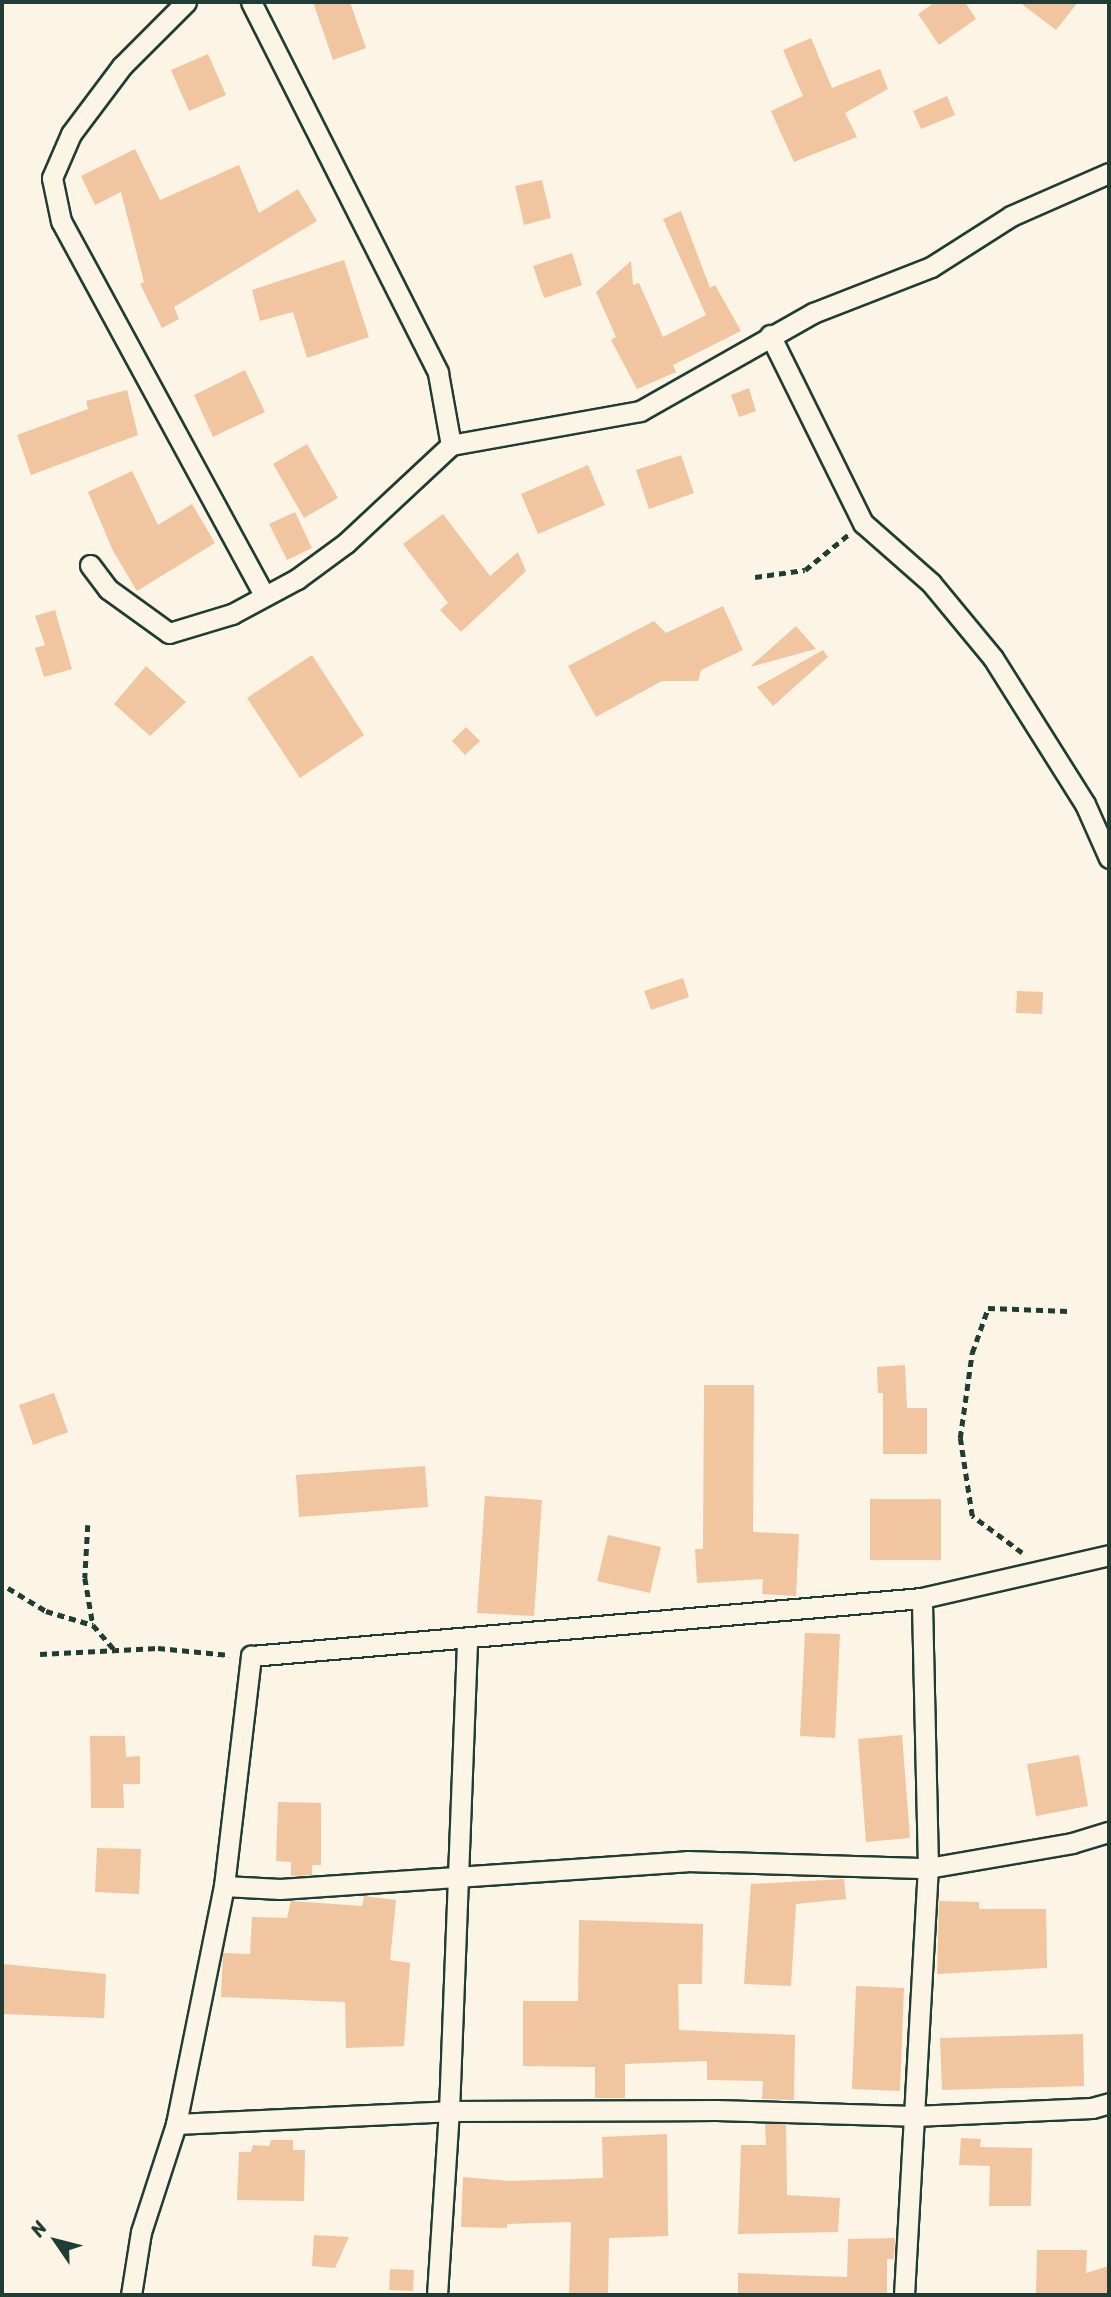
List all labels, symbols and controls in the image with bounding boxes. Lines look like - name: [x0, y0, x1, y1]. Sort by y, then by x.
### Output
- north arrow: [21, 2206, 91, 2276]
- text: N: [21, 2214, 56, 2244]

